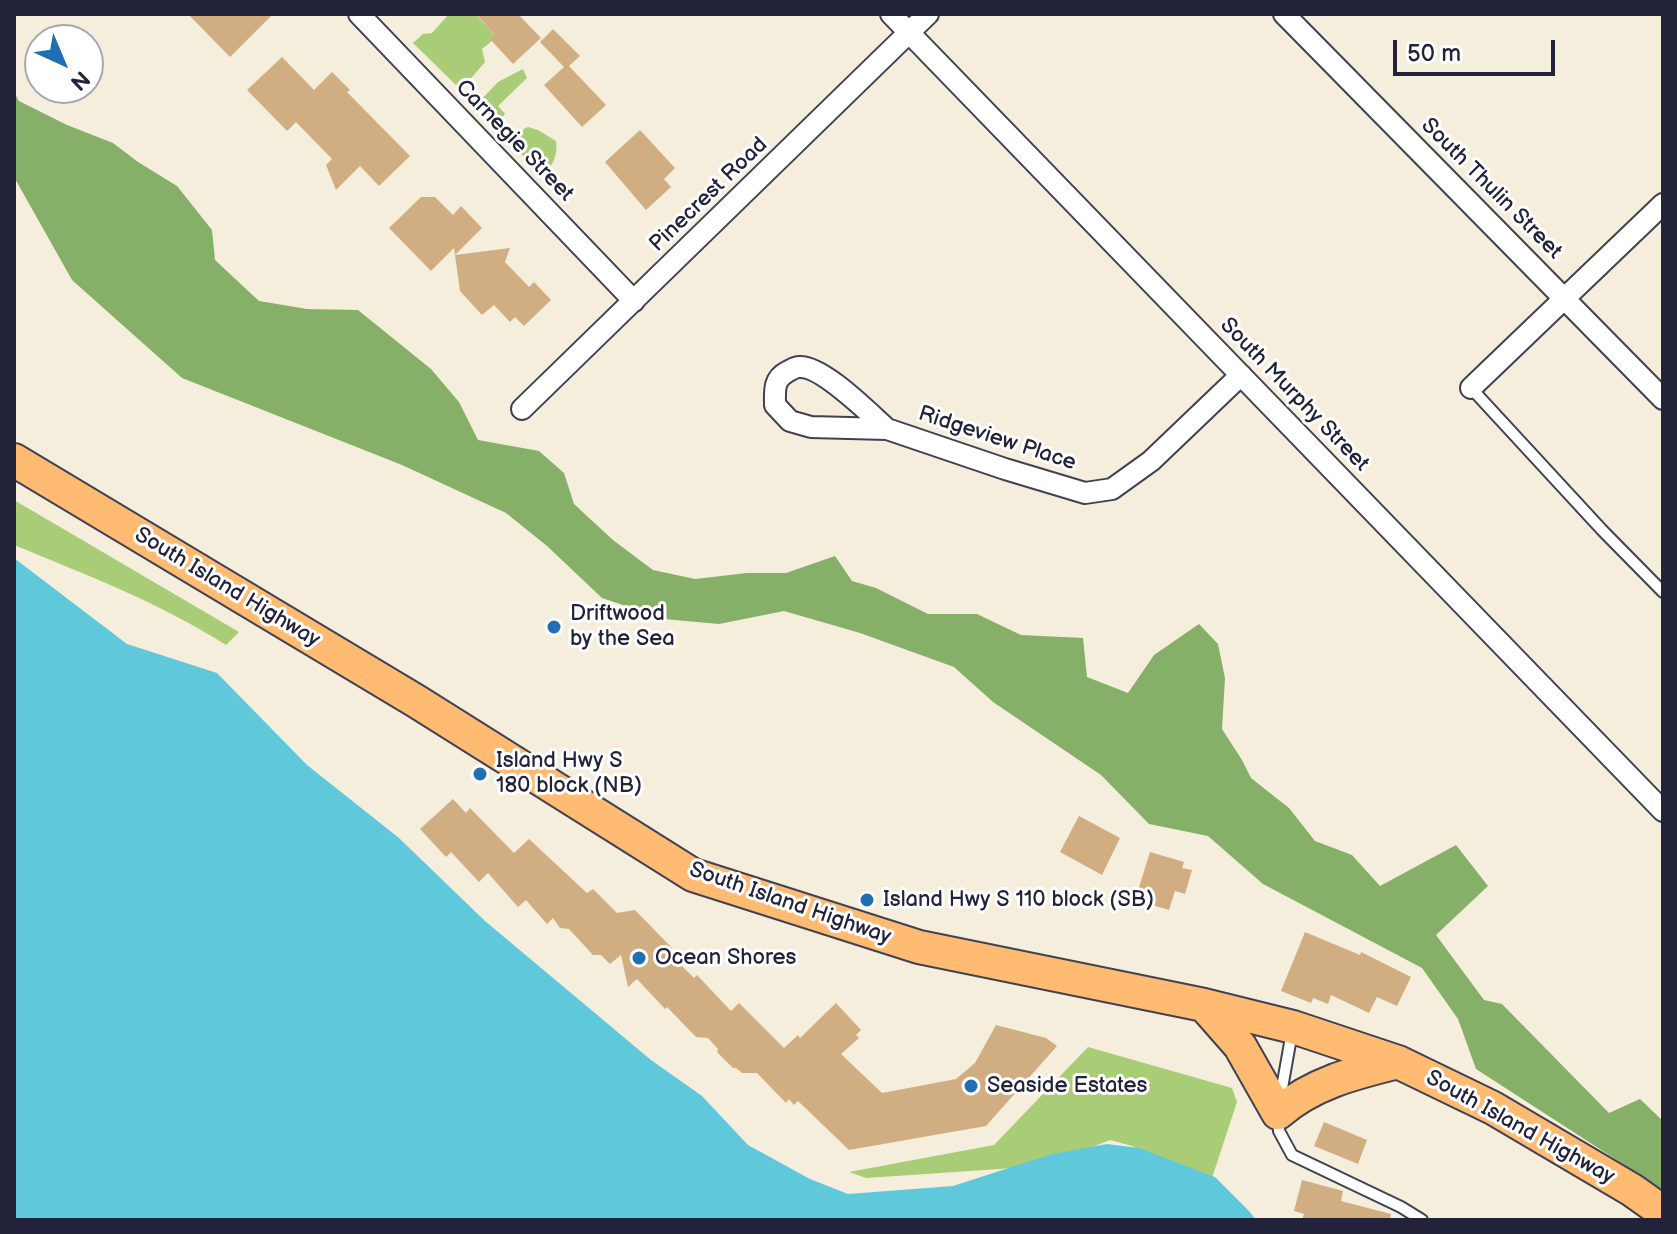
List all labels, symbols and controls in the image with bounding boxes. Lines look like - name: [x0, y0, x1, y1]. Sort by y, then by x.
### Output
- north arrow: [24, 24, 104, 104]
- scale bar: [1397, 24, 1559, 74]
- text: 50 m: [1407, 39, 1461, 68]
- text: N: [64, 65, 95, 96]
- street label: Carnegie Street: [449, 75, 579, 207]
- street label: South Thulin Street: [1415, 113, 1567, 265]
- street label: Pinecrest Road: [645, 132, 773, 258]
- street label: South Murphy Street: [1214, 313, 1374, 477]
- street label: Ridgeview Place: [915, 401, 1079, 477]
- street label: South Island Highway: [130, 522, 324, 654]
- place label: Driftwood by the Sea: [570, 601, 675, 652]
- marker: Driftwood by the Sea: [545, 618, 563, 636]
- place label: Island Hwy S 180 block (NB): [496, 748, 642, 800]
- marker: Island Hwy S 180 block (NB): [471, 765, 489, 783]
- street label: South Island Highway: [686, 857, 894, 951]
- place label: Island Hwy S 110 block (SB): [883, 887, 1154, 913]
- marker: Island Hwy S 110 block (SB): [858, 891, 876, 909]
- place label: Ocean Shores: [655, 945, 796, 971]
- marker: Ocean Shores: [630, 949, 648, 967]
- street label: South Island Highway: [1421, 1065, 1619, 1191]
- place label: Seaside Estates: [987, 1073, 1147, 1099]
- marker: Seaside Estates: [962, 1077, 980, 1095]

